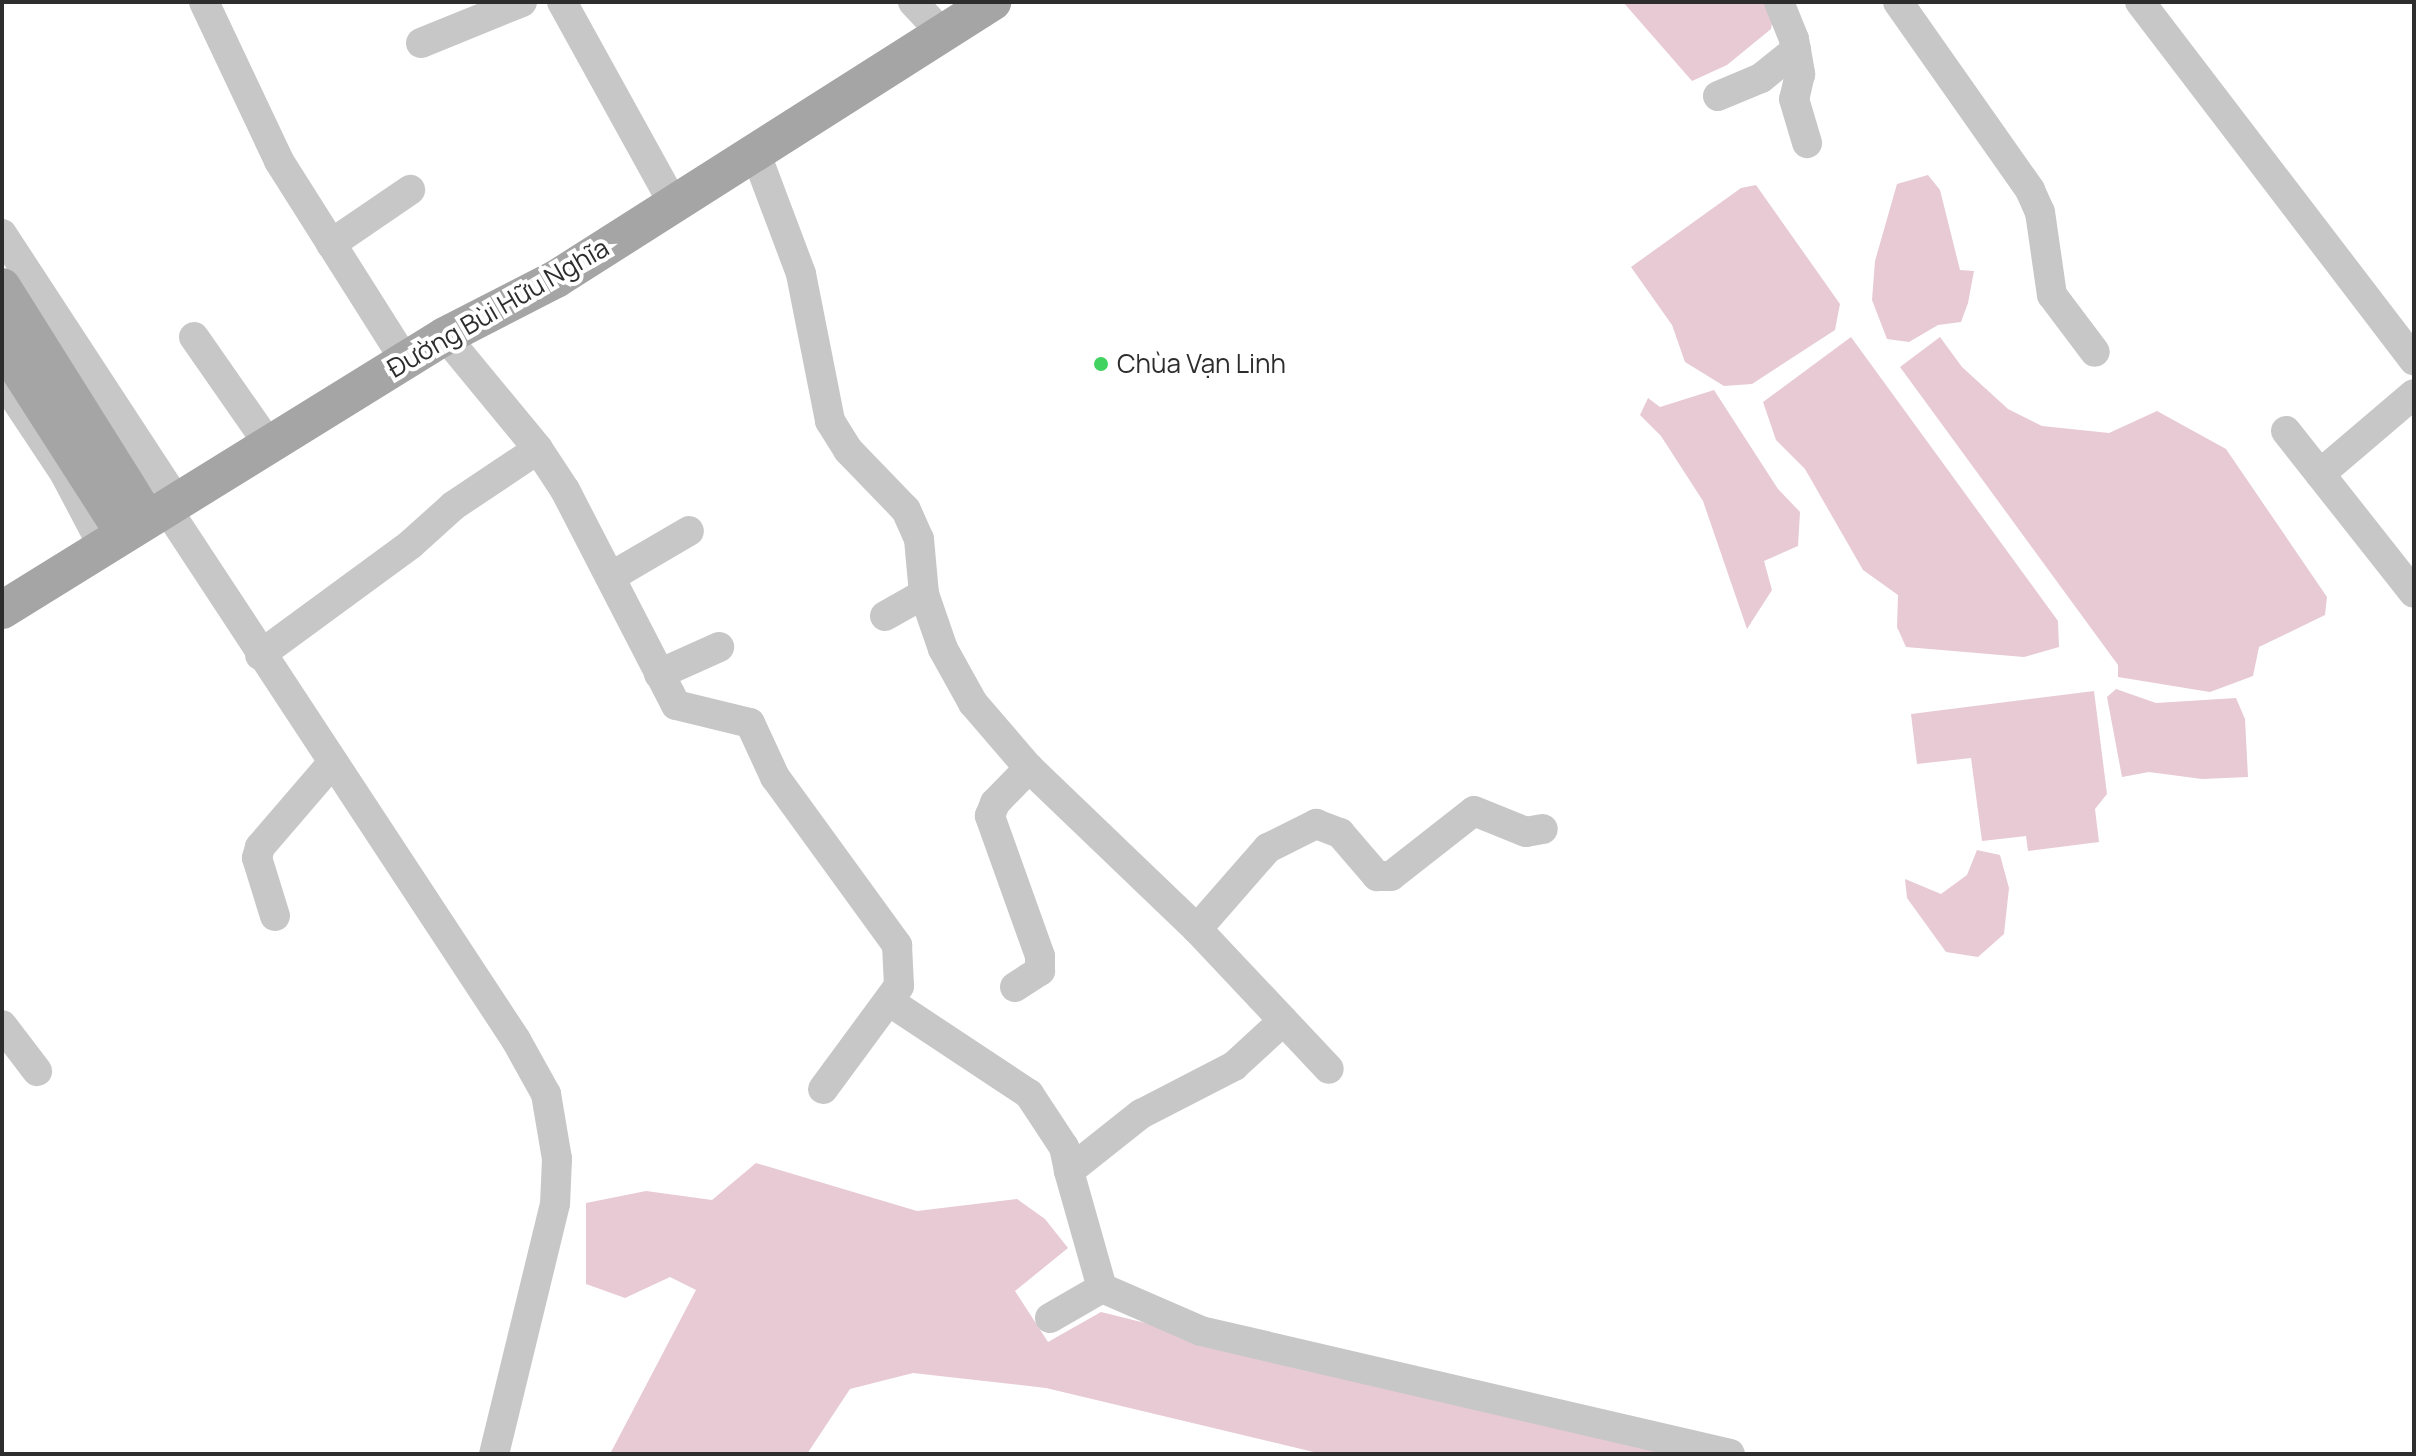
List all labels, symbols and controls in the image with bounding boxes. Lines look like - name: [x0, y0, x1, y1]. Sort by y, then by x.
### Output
- street label: Đường Bùi Hữu Nghĩa: [382, 232, 614, 384]
- place label: Chùa Vạn Linh: [1117, 348, 1286, 380]
- marker: Chùa Vạn Linh: [1092, 355, 1110, 373]

